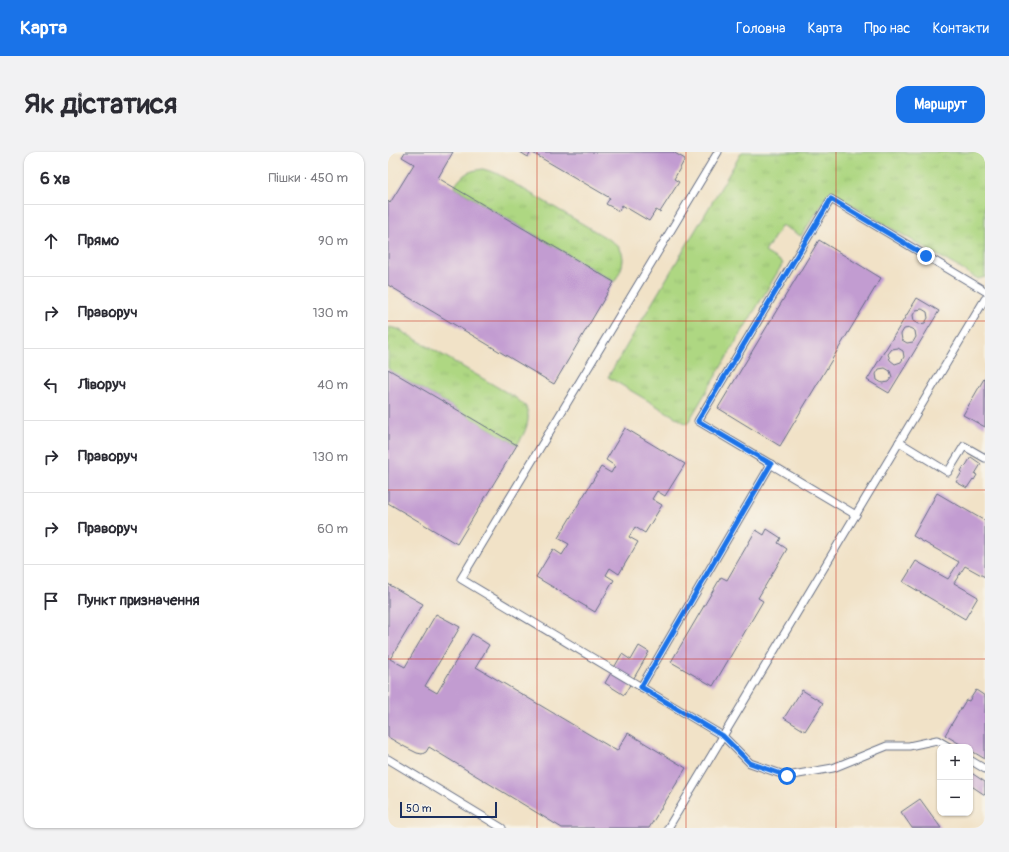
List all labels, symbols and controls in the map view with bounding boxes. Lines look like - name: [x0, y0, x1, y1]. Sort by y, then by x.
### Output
- text: Карта: [20, 16, 67, 40]
- text: Головна: [736, 20, 786, 37]
- text: Карта: [808, 20, 842, 37]
- text: Про нас: [864, 20, 910, 37]
- text: Контакти: [932, 20, 989, 37]
- button: Маршрут: [896, 86, 985, 123]
- text: Як дістатися: [24, 87, 177, 122]
- text: 6 хв: [40, 168, 70, 189]
- text: Пішки · 450 m: [269, 170, 348, 186]
- icon: ahead: [40, 230, 62, 252]
- text: Прямо: [78, 231, 119, 250]
- text: 90 m: [318, 233, 348, 249]
- route end: [917, 247, 935, 265]
- icon: right: [40, 302, 62, 324]
- text: Праворуч: [78, 303, 138, 322]
- text: 130 m: [312, 305, 348, 321]
- icon: left: [40, 374, 62, 396]
- text: Ліворуч: [78, 375, 126, 394]
- text: 40 m: [317, 377, 348, 393]
- icon: right: [40, 446, 62, 468]
- text: Праворуч: [78, 447, 138, 466]
- text: 130 m: [312, 449, 348, 465]
- icon: right: [40, 518, 62, 540]
- text: Праворуч: [78, 519, 138, 538]
- text: 60 m: [317, 521, 348, 537]
- icon: arrive: [40, 590, 62, 612]
- text: Пункт призначення: [78, 591, 199, 610]
- map controls: [937, 744, 973, 816]
- button: +: [937, 744, 973, 780]
- route start: [778, 767, 796, 785]
- button: −: [937, 780, 973, 816]
- scale bar: [400, 800, 497, 819]
- text: 50 m: [406, 802, 432, 815]

